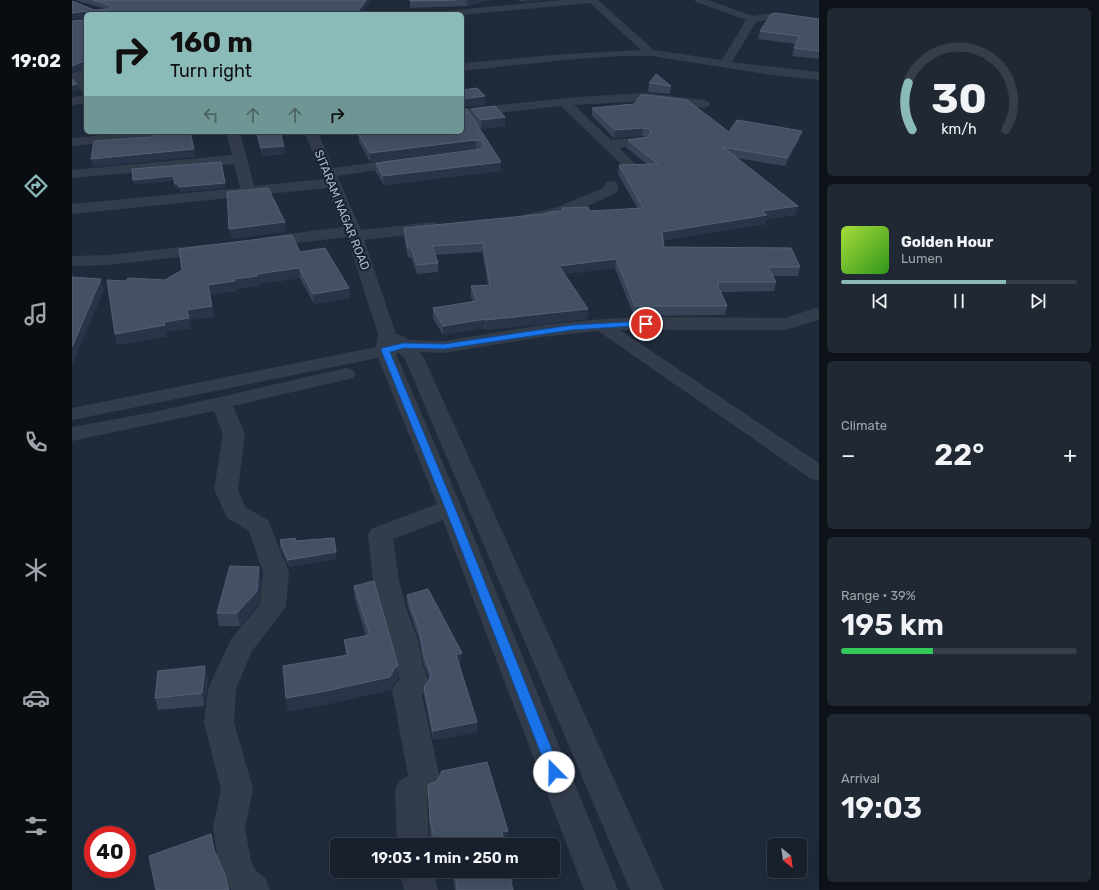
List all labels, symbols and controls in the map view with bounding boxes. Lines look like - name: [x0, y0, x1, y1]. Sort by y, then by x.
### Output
- text: 160 m: [170, 26, 253, 59]
- icon: right: [104, 28, 156, 80]
- text: 19:02: [11, 50, 61, 72]
- text: Turn right: [170, 60, 252, 82]
- text: 30: [931, 74, 987, 123]
- icon: left: [200, 104, 222, 126]
- icon: ahead: [242, 104, 264, 126]
- icon: ahead: [284, 104, 306, 126]
- icon: right: [326, 104, 348, 126]
- text: km/h: [941, 121, 977, 138]
- street label: SITARAM NAGAR ROAD: [311, 148, 373, 272]
- icon: directions: [22, 172, 50, 200]
- text: Golden Hour: [901, 233, 993, 251]
- text: Lumen: [901, 251, 943, 266]
- icon: previous: [869, 290, 891, 312]
- icon: pause: [948, 290, 970, 312]
- icon: next: [1027, 290, 1049, 312]
- icon: music: [22, 300, 50, 328]
- pin: [629, 307, 663, 341]
- icon: arrive: [635, 313, 657, 335]
- text: Climate: [841, 418, 887, 433]
- icon: phone: [22, 428, 50, 456]
- text: 22°: [934, 437, 984, 473]
- text: −: [841, 442, 855, 469]
- text: +: [1063, 442, 1077, 469]
- icon: climate: [22, 556, 50, 584]
- text: Range · 39%: [841, 588, 916, 603]
- text: 195 km: [841, 607, 944, 643]
- icon: car: [22, 684, 50, 712]
- position arrow: [533, 751, 575, 793]
- text: Arrival: [841, 771, 880, 786]
- text: 19:03: [841, 790, 922, 826]
- icon: filters: [22, 812, 50, 840]
- speed limit sign: 40: [84, 826, 136, 878]
- north arrow: [767, 838, 807, 878]
- map controls: [767, 838, 807, 878]
- text: 19:03 · 1 min · 250 m: [371, 849, 519, 867]

